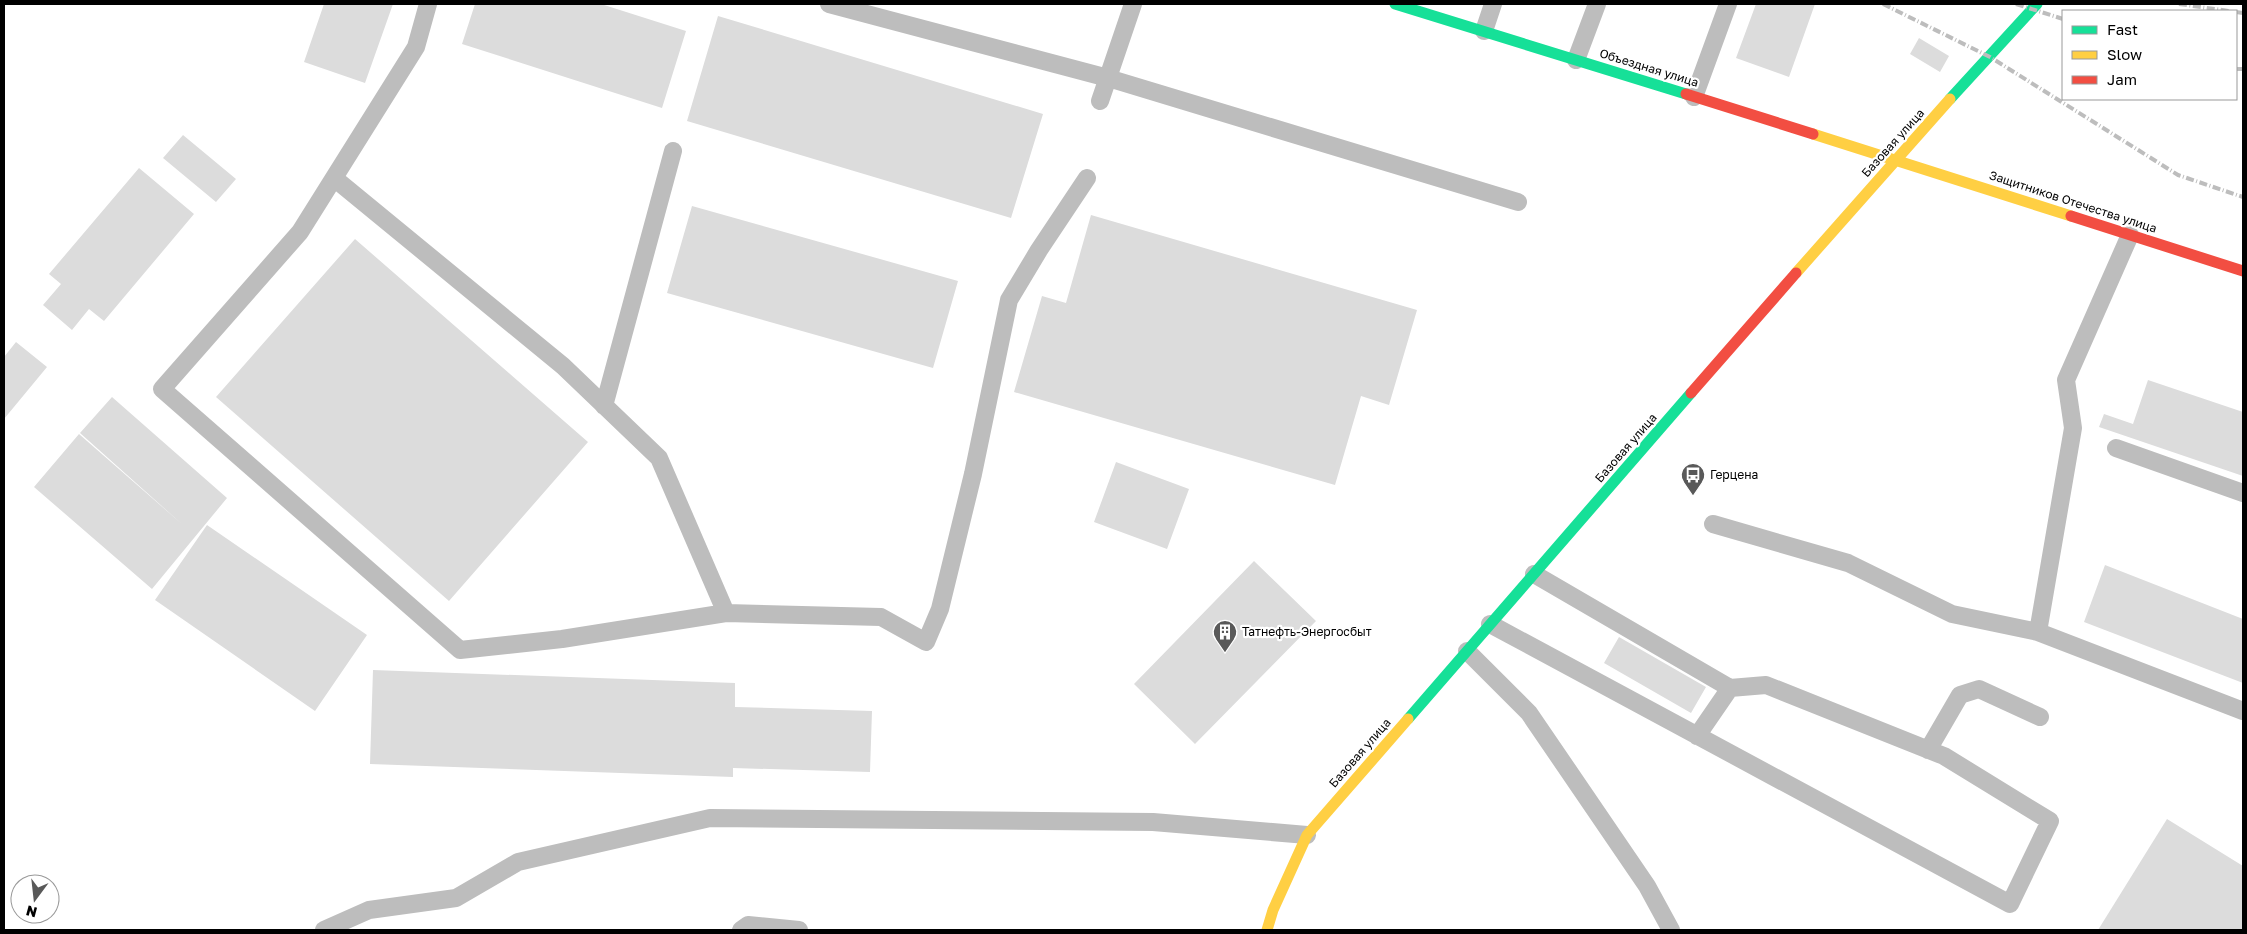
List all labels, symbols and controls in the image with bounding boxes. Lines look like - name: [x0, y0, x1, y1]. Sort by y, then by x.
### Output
- legend: [2062, 10, 2237, 100]
- text: Fast: [2107, 20, 2138, 38]
- street label: Объездная улица: [1598, 45, 1701, 90]
- text: Slow: [2107, 45, 2142, 63]
- text: Jam: [2107, 70, 2137, 88]
- street label: Базовая улица: [1858, 105, 1927, 180]
- street label: Защитников Отечества улица: [1987, 167, 2159, 236]
- street label: Базовая улица: [1591, 410, 1660, 485]
- bus stop icon: Герцена: [1680, 462, 1706, 496]
- place label: Герцена: [1710, 467, 1758, 482]
- building icon: Татнефть-Энергосбыт: [1212, 619, 1238, 653]
- place label: Татнефть-Энергосбыт: [1242, 624, 1372, 639]
- street label: Базовая улица: [1325, 715, 1394, 790]
- north arrow: [10, 874, 60, 924]
- text: N: [24, 902, 39, 922]

